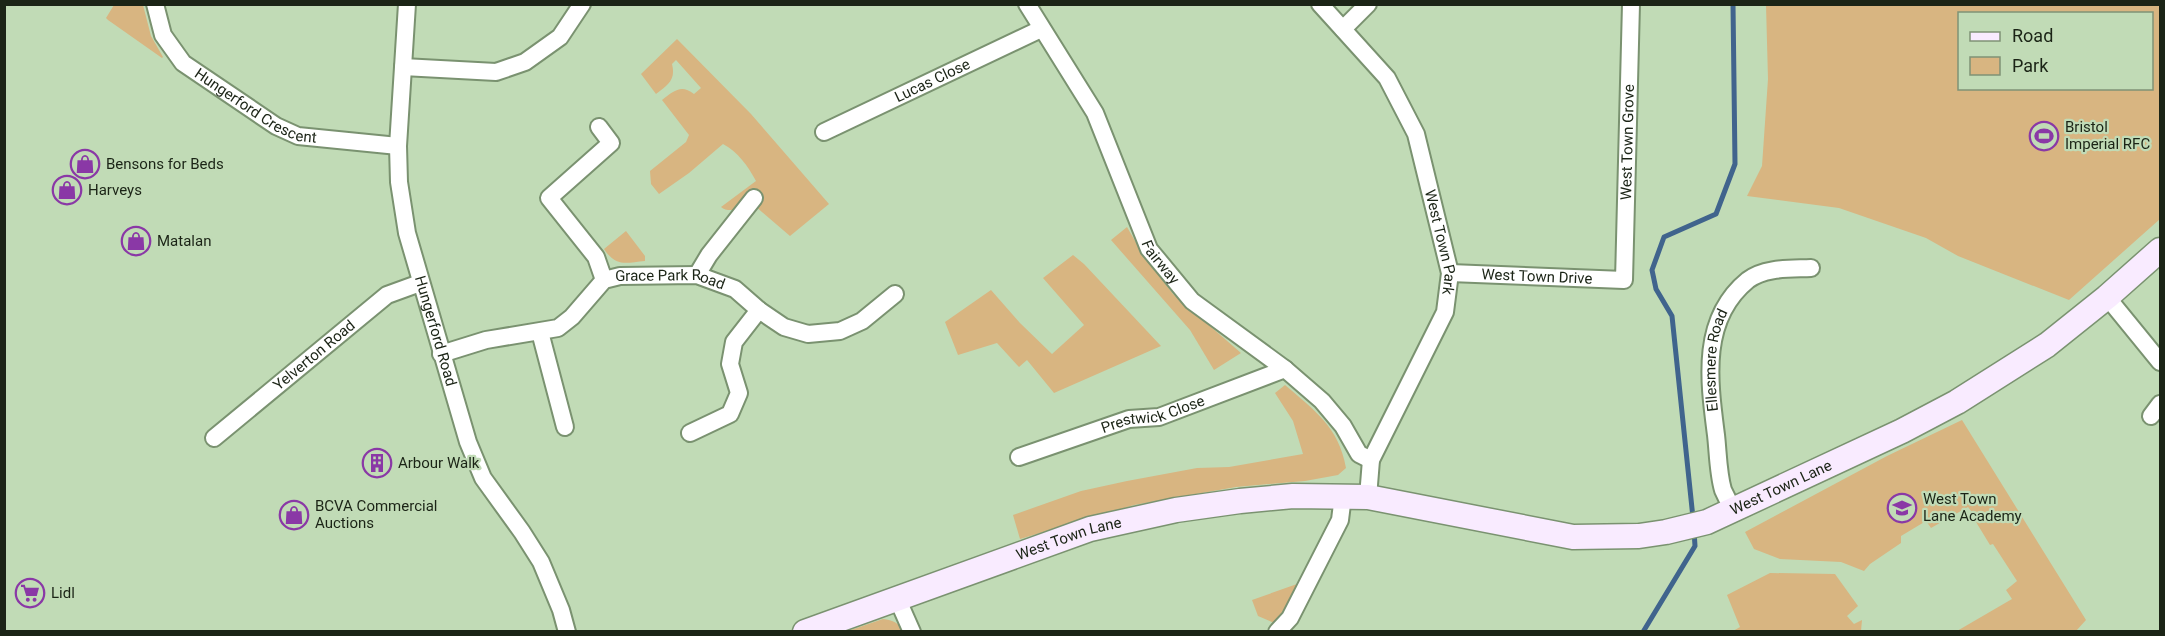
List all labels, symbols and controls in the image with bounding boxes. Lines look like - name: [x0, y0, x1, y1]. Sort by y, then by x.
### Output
- legend: [1958, 12, 2153, 90]
- text: Road: [2012, 25, 2053, 46]
- street label: Lucas Close: [892, 55, 973, 106]
- text: Park: [2012, 55, 2049, 76]
- street label: Hungerford Crescent: [191, 64, 318, 147]
- street label: West Town Grove: [1617, 84, 1638, 200]
- place label: Bristol Imperial RFC: [2065, 118, 2150, 153]
- sports icon: Bristol Imperial RFC: [2028, 120, 2060, 152]
- shop icon: Bensons for Beds: [69, 148, 101, 180]
- place label: Bensons for Beds: [106, 155, 224, 173]
- shop icon: Harveys: [51, 174, 83, 206]
- place label: Harveys: [88, 181, 142, 199]
- street label: West Town Park: [1421, 188, 1459, 296]
- shop icon: Matalan: [120, 225, 152, 257]
- place label: Matalan: [157, 232, 211, 250]
- street label: Fairway: [1137, 238, 1183, 288]
- street label: West Town Drive: [1481, 265, 1593, 288]
- street label: Grace Park Road: [615, 266, 728, 294]
- street label: Hungerford Road: [411, 274, 460, 388]
- street label: Ellesmere Road: [1701, 306, 1732, 413]
- street label: Yelverton Road: [270, 316, 359, 394]
- street label: Prestwick Close: [1099, 391, 1207, 437]
- building icon: Arbour Walk: [361, 447, 393, 479]
- place label: Arbour Walk: [398, 454, 480, 472]
- street label: West Town Lane: [1727, 456, 1835, 519]
- place label: West Town Lane Academy: [1923, 490, 2022, 525]
- school or university icon: West Town Lane Academy: [1886, 492, 1918, 524]
- place label: BCVA Commercial Auctions: [315, 497, 437, 532]
- shop icon: BCVA Commercial Auctions: [278, 499, 310, 531]
- street label: West Town Lane: [1014, 513, 1123, 564]
- supermarket icon: Lidl: [14, 577, 46, 609]
- place label: Lidl: [51, 584, 75, 602]

